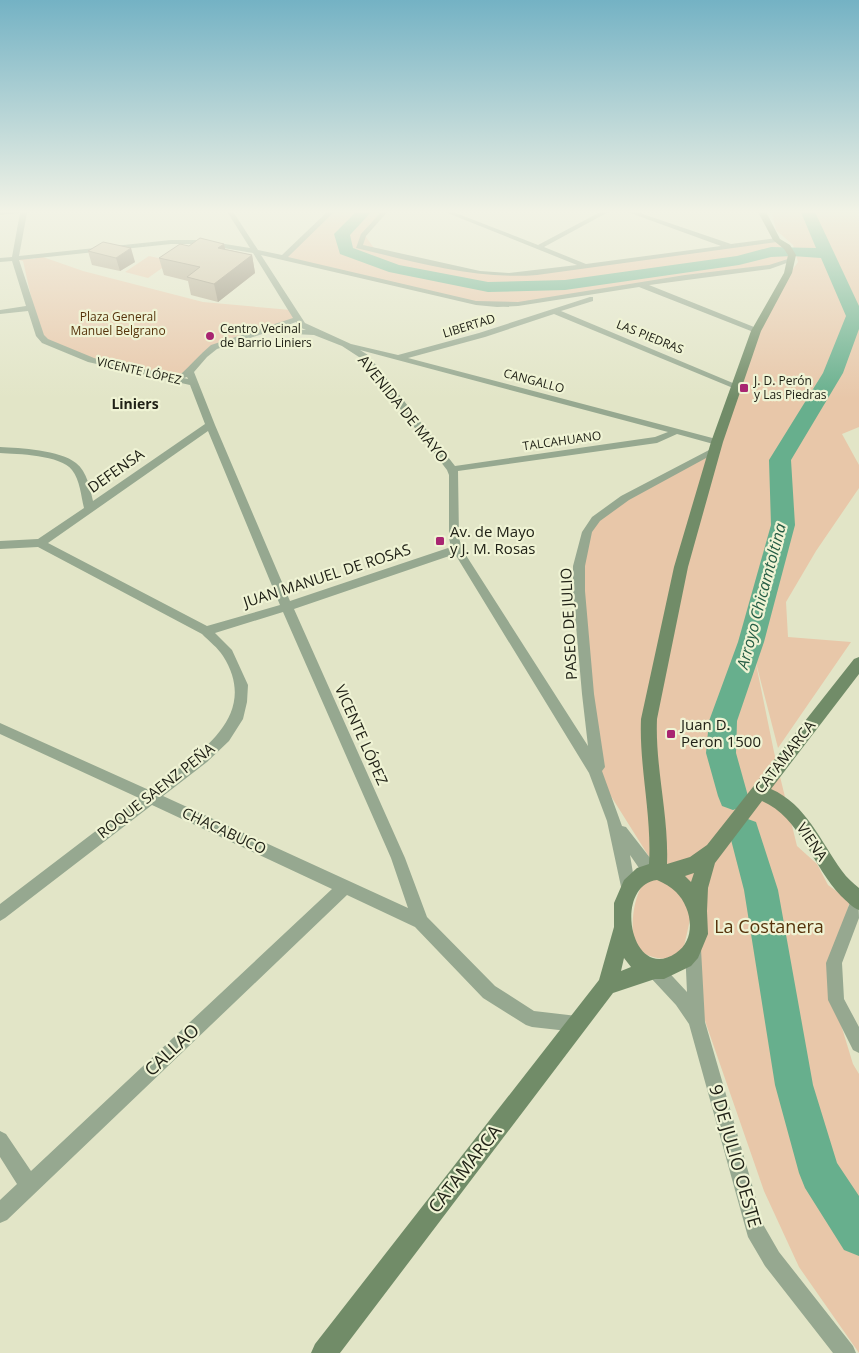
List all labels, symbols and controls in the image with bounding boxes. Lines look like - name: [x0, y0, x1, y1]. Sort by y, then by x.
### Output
- park label: Plaza General Manuel Belgrano: [70, 308, 166, 339]
- street label: LIBERTAD: [440, 309, 497, 342]
- street label: LAS PIEDRAS: [614, 315, 686, 358]
- place label: Centro Vecinal de Barrio Liniers: [220, 320, 312, 351]
- marker: Centro Vecinal de Barrio Liniers: [204, 330, 216, 342]
- street label: AVENIDA DE MAYO: [354, 351, 453, 466]
- street label: VICENTE LÓPEZ: [95, 352, 183, 389]
- street label: CANGALLO: [502, 364, 566, 397]
- place label: J. D. Perón y Las Piedras: [753, 372, 827, 403]
- marker: J. D. Perón y Las Piedras: [738, 382, 750, 394]
- district label: Liniers: [111, 394, 159, 413]
- street label: TALCAHUANO: [522, 427, 602, 454]
- street label: DEFENSA: [83, 443, 148, 497]
- place label: Av. de Mayo y J. M. Rosas: [450, 521, 536, 558]
- water label: Arroyo Chicamtoltina: [731, 521, 791, 672]
- marker: Av. de Mayo y J. M. Rosas: [434, 535, 446, 547]
- street label: JUAN MANUEL DE ROSAS: [239, 539, 413, 612]
- street label: PASEO DE JULIO: [555, 567, 581, 681]
- street label: VICENTE LÓPEZ: [331, 681, 393, 788]
- place label: Juan D. Peron 1500: [679, 714, 761, 751]
- street label: CATAMARCA: [749, 715, 819, 797]
- marker: Juan D. Peron 1500: [665, 728, 677, 740]
- street label: ROQUE SAENZ PEÑA: [93, 738, 219, 842]
- street label: CHACABUCO: [179, 802, 270, 858]
- street label: VIENA: [793, 818, 833, 865]
- park label: La Costanera: [714, 914, 824, 938]
- street label: CALLAO: [139, 1018, 204, 1081]
- street label: 9 DE JULIO OESTE: [704, 1081, 768, 1230]
- street label: CATAMARCA: [422, 1119, 506, 1217]

